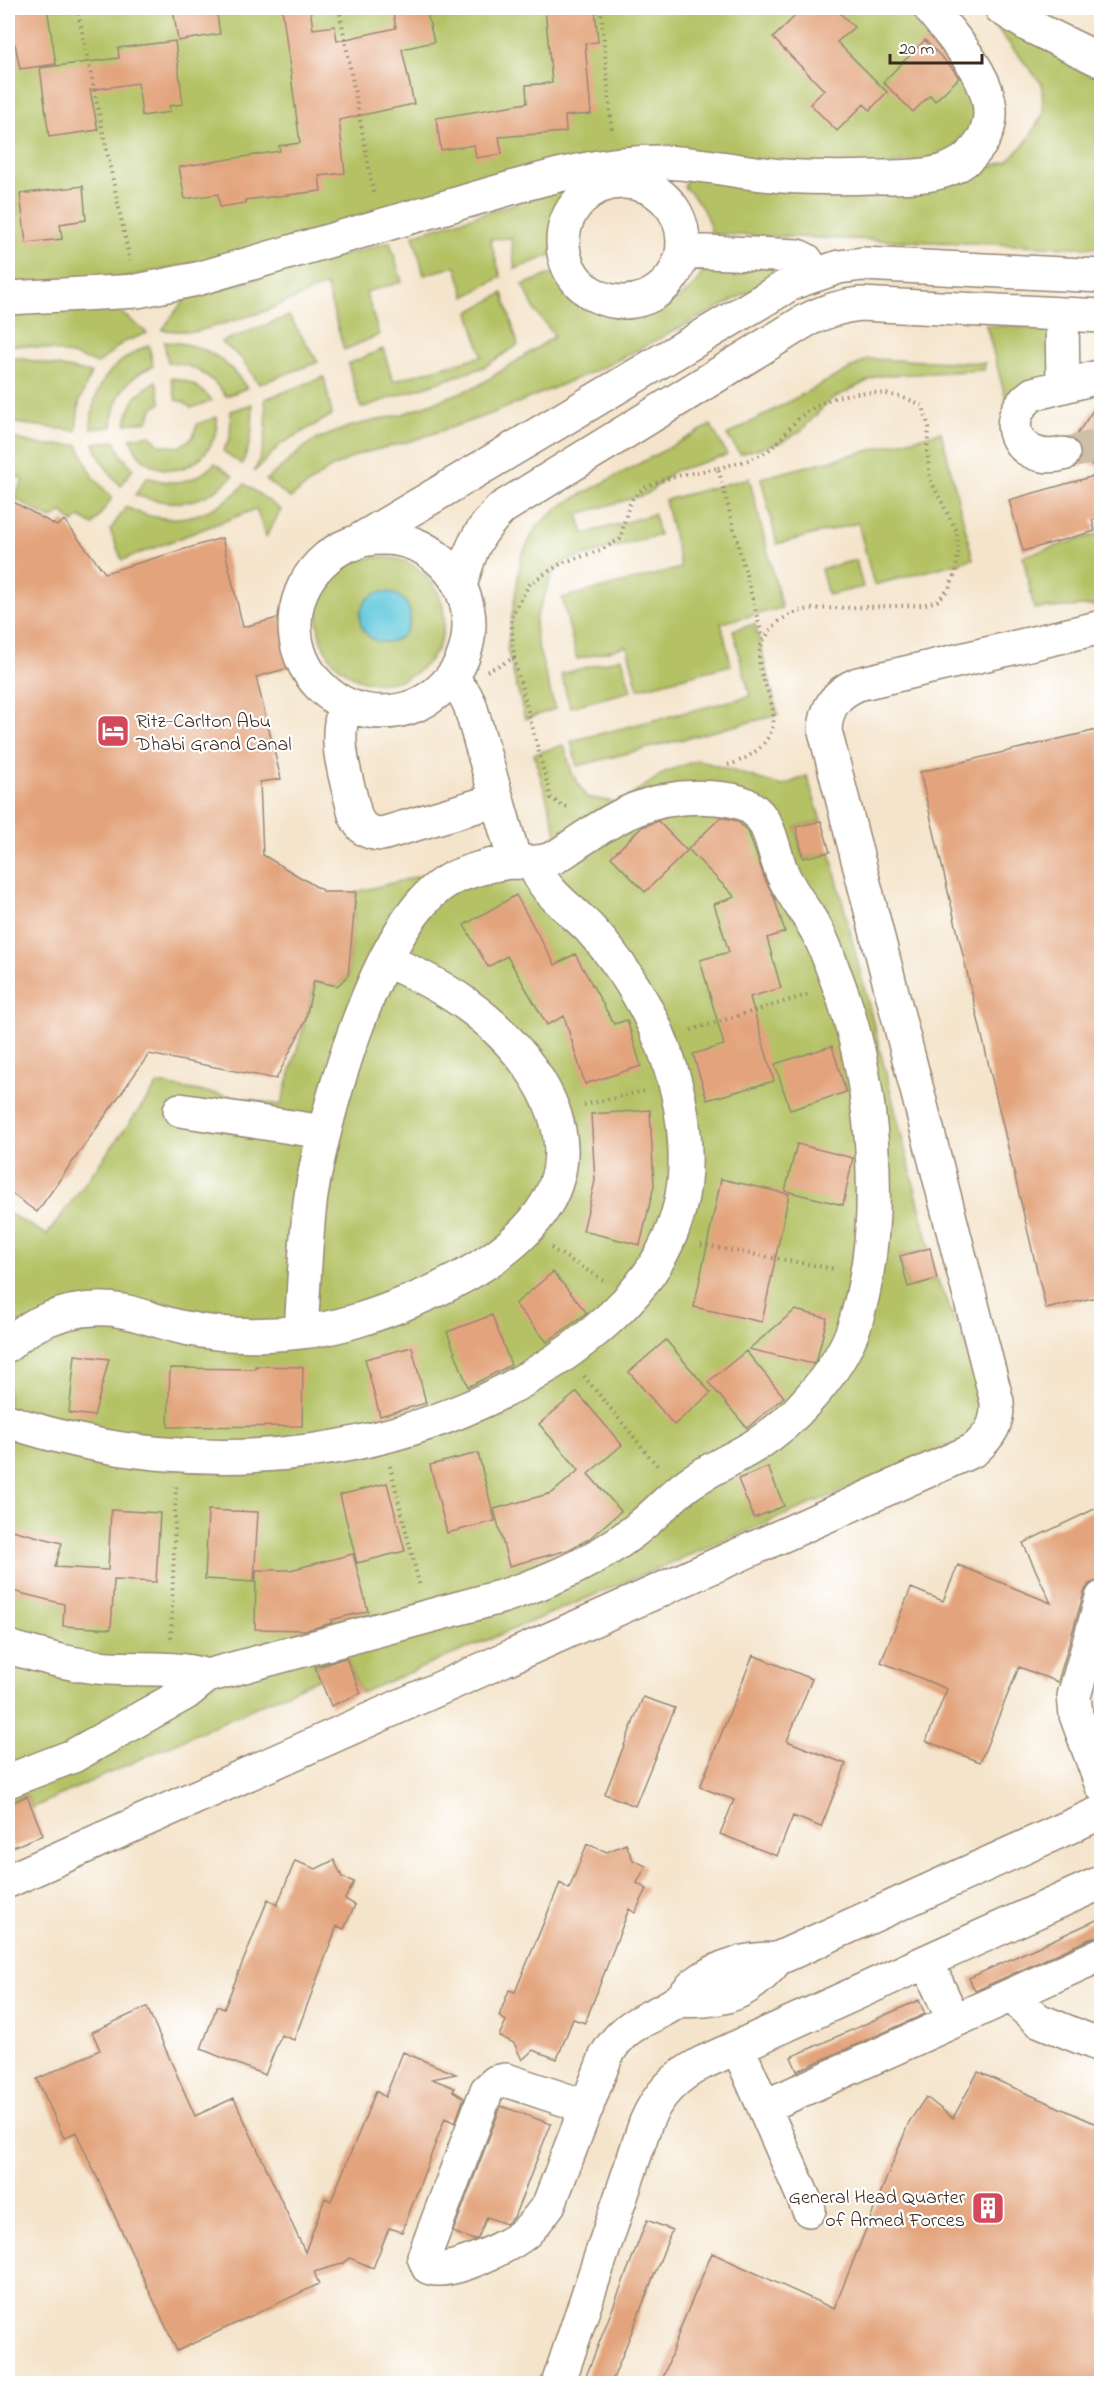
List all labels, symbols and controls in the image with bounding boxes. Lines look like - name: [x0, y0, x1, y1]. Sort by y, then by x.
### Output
- scale bar: [890, 27, 982, 65]
- text: 20 m: [899, 37, 934, 63]
- place label: Ritz-Carlton Abu Dhabi Grand Canal: [135, 708, 292, 760]
- hotel icon: Ritz-Carlton Abu Dhabi Grand Canal: [95, 713, 131, 749]
- place label: General Head Quarter of Armed Forces: [789, 2184, 966, 2236]
- building icon: General Head Quarter of Armed Forces: [970, 2190, 1006, 2226]

